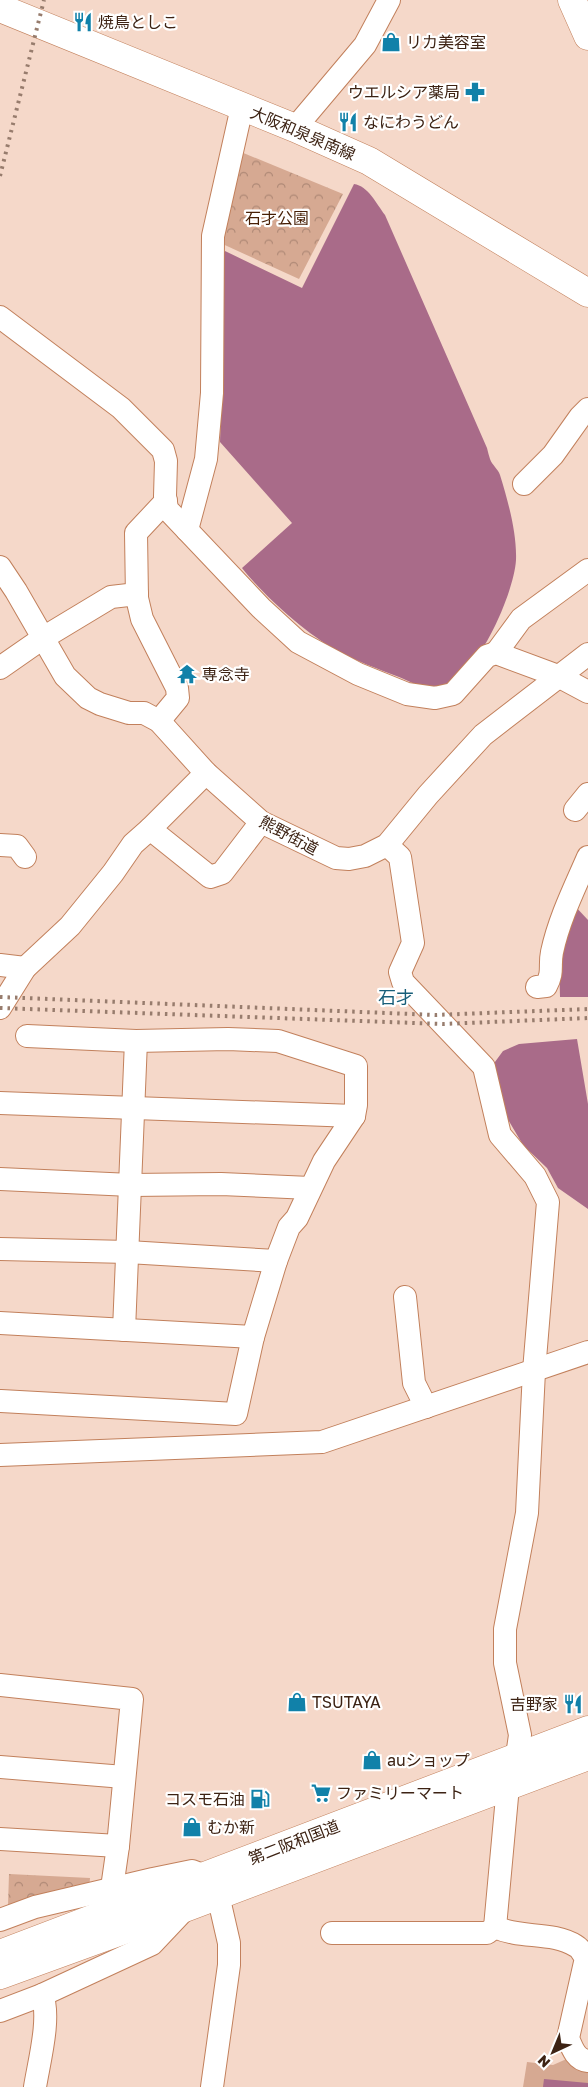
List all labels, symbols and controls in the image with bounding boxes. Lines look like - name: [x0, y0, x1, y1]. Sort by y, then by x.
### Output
- restaurant icon: 焼鳥としこ: [72, 11, 94, 33]
- place label: 焼鳥としこ: [98, 12, 178, 32]
- shop icon: リカ美容室: [380, 31, 402, 53]
- place label: リカ美容室: [406, 32, 486, 52]
- pharmacy icon: ウエルシア薬局: [464, 81, 486, 103]
- place label: ウエルシア薬局: [348, 82, 460, 102]
- street label: 大阪和泉泉南線: [248, 102, 358, 164]
- restaurant icon: なにわうどん: [337, 111, 359, 133]
- place label: なにわうどん: [363, 112, 459, 132]
- park label: 石才公園: [245, 208, 309, 228]
- temple icon: 専念寺: [176, 663, 198, 685]
- place label: 専念寺: [202, 664, 250, 684]
- street label: 熊野街道: [256, 811, 322, 859]
- district label: 石才: [378, 986, 414, 1008]
- shop icon: TSUTAYA: [286, 1691, 308, 1713]
- place label: TSUTAYA: [312, 1692, 381, 1712]
- restaurant icon: 吉野家: [562, 1693, 584, 1715]
- place label: 吉野家: [510, 1694, 558, 1714]
- shop icon: auショップ: [361, 1749, 383, 1771]
- place label: auショップ: [387, 1750, 470, 1770]
- supermarket icon: ファミリーマート: [310, 1782, 332, 1804]
- place label: ファミリーマート: [336, 1783, 464, 1803]
- fuel station icon: コスモ石油: [249, 1788, 271, 1810]
- place label: コスモ石油: [165, 1789, 245, 1809]
- street label: 第二阪和国道: [246, 1815, 342, 1869]
- shop icon: むか新: [181, 1816, 203, 1838]
- place label: むか新: [207, 1817, 255, 1837]
- north arrow: [528, 2027, 578, 2077]
- text: N: [534, 2052, 553, 2072]

